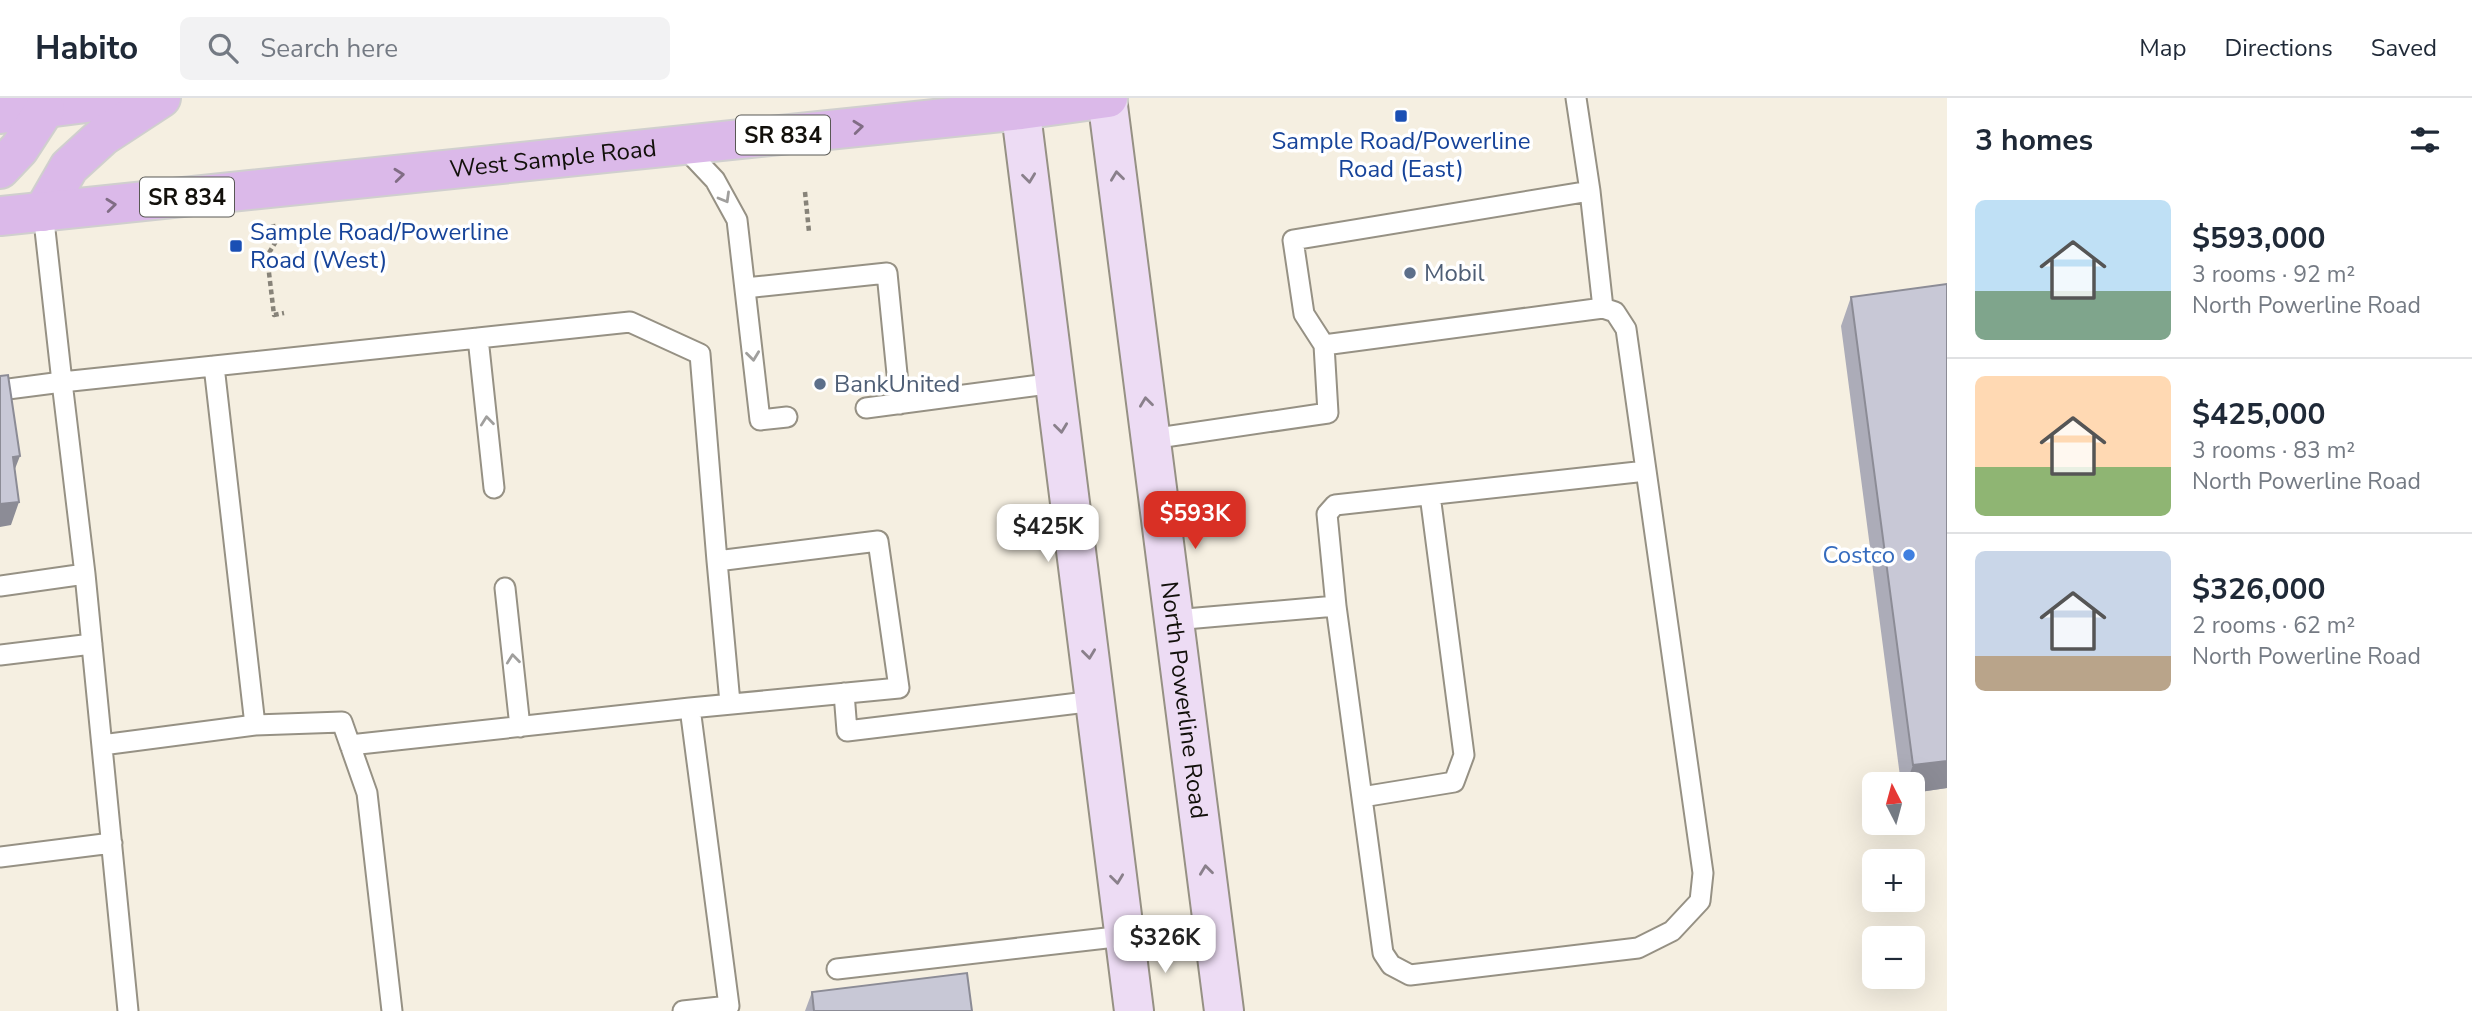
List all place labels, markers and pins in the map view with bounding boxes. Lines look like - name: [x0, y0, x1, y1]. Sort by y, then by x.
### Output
- marker: Sample Road/Powerline Road (East): [1393, 108, 1409, 124]
- place label: Sample Road/Powerline Road (East): [1272, 125, 1530, 185]
- place label: Sample Road/Powerline Road (West): [250, 216, 509, 276]
- marker: Sample Road/Powerline Road (West): [228, 238, 244, 254]
- place label: Mobil: [1424, 257, 1485, 289]
- marker: Mobil: [1402, 265, 1418, 281]
- place label: BankUnited: [834, 368, 960, 400]
- marker: BankUnited: [812, 376, 828, 392]
- pin: $593K: [1146, 491, 1244, 551]
- pin: $425K: [999, 504, 1097, 564]
- place label: Costco: [1822, 539, 1895, 571]
- marker: Costco: [1901, 547, 1917, 563]
- pin: $326K: [1116, 916, 1214, 975]

